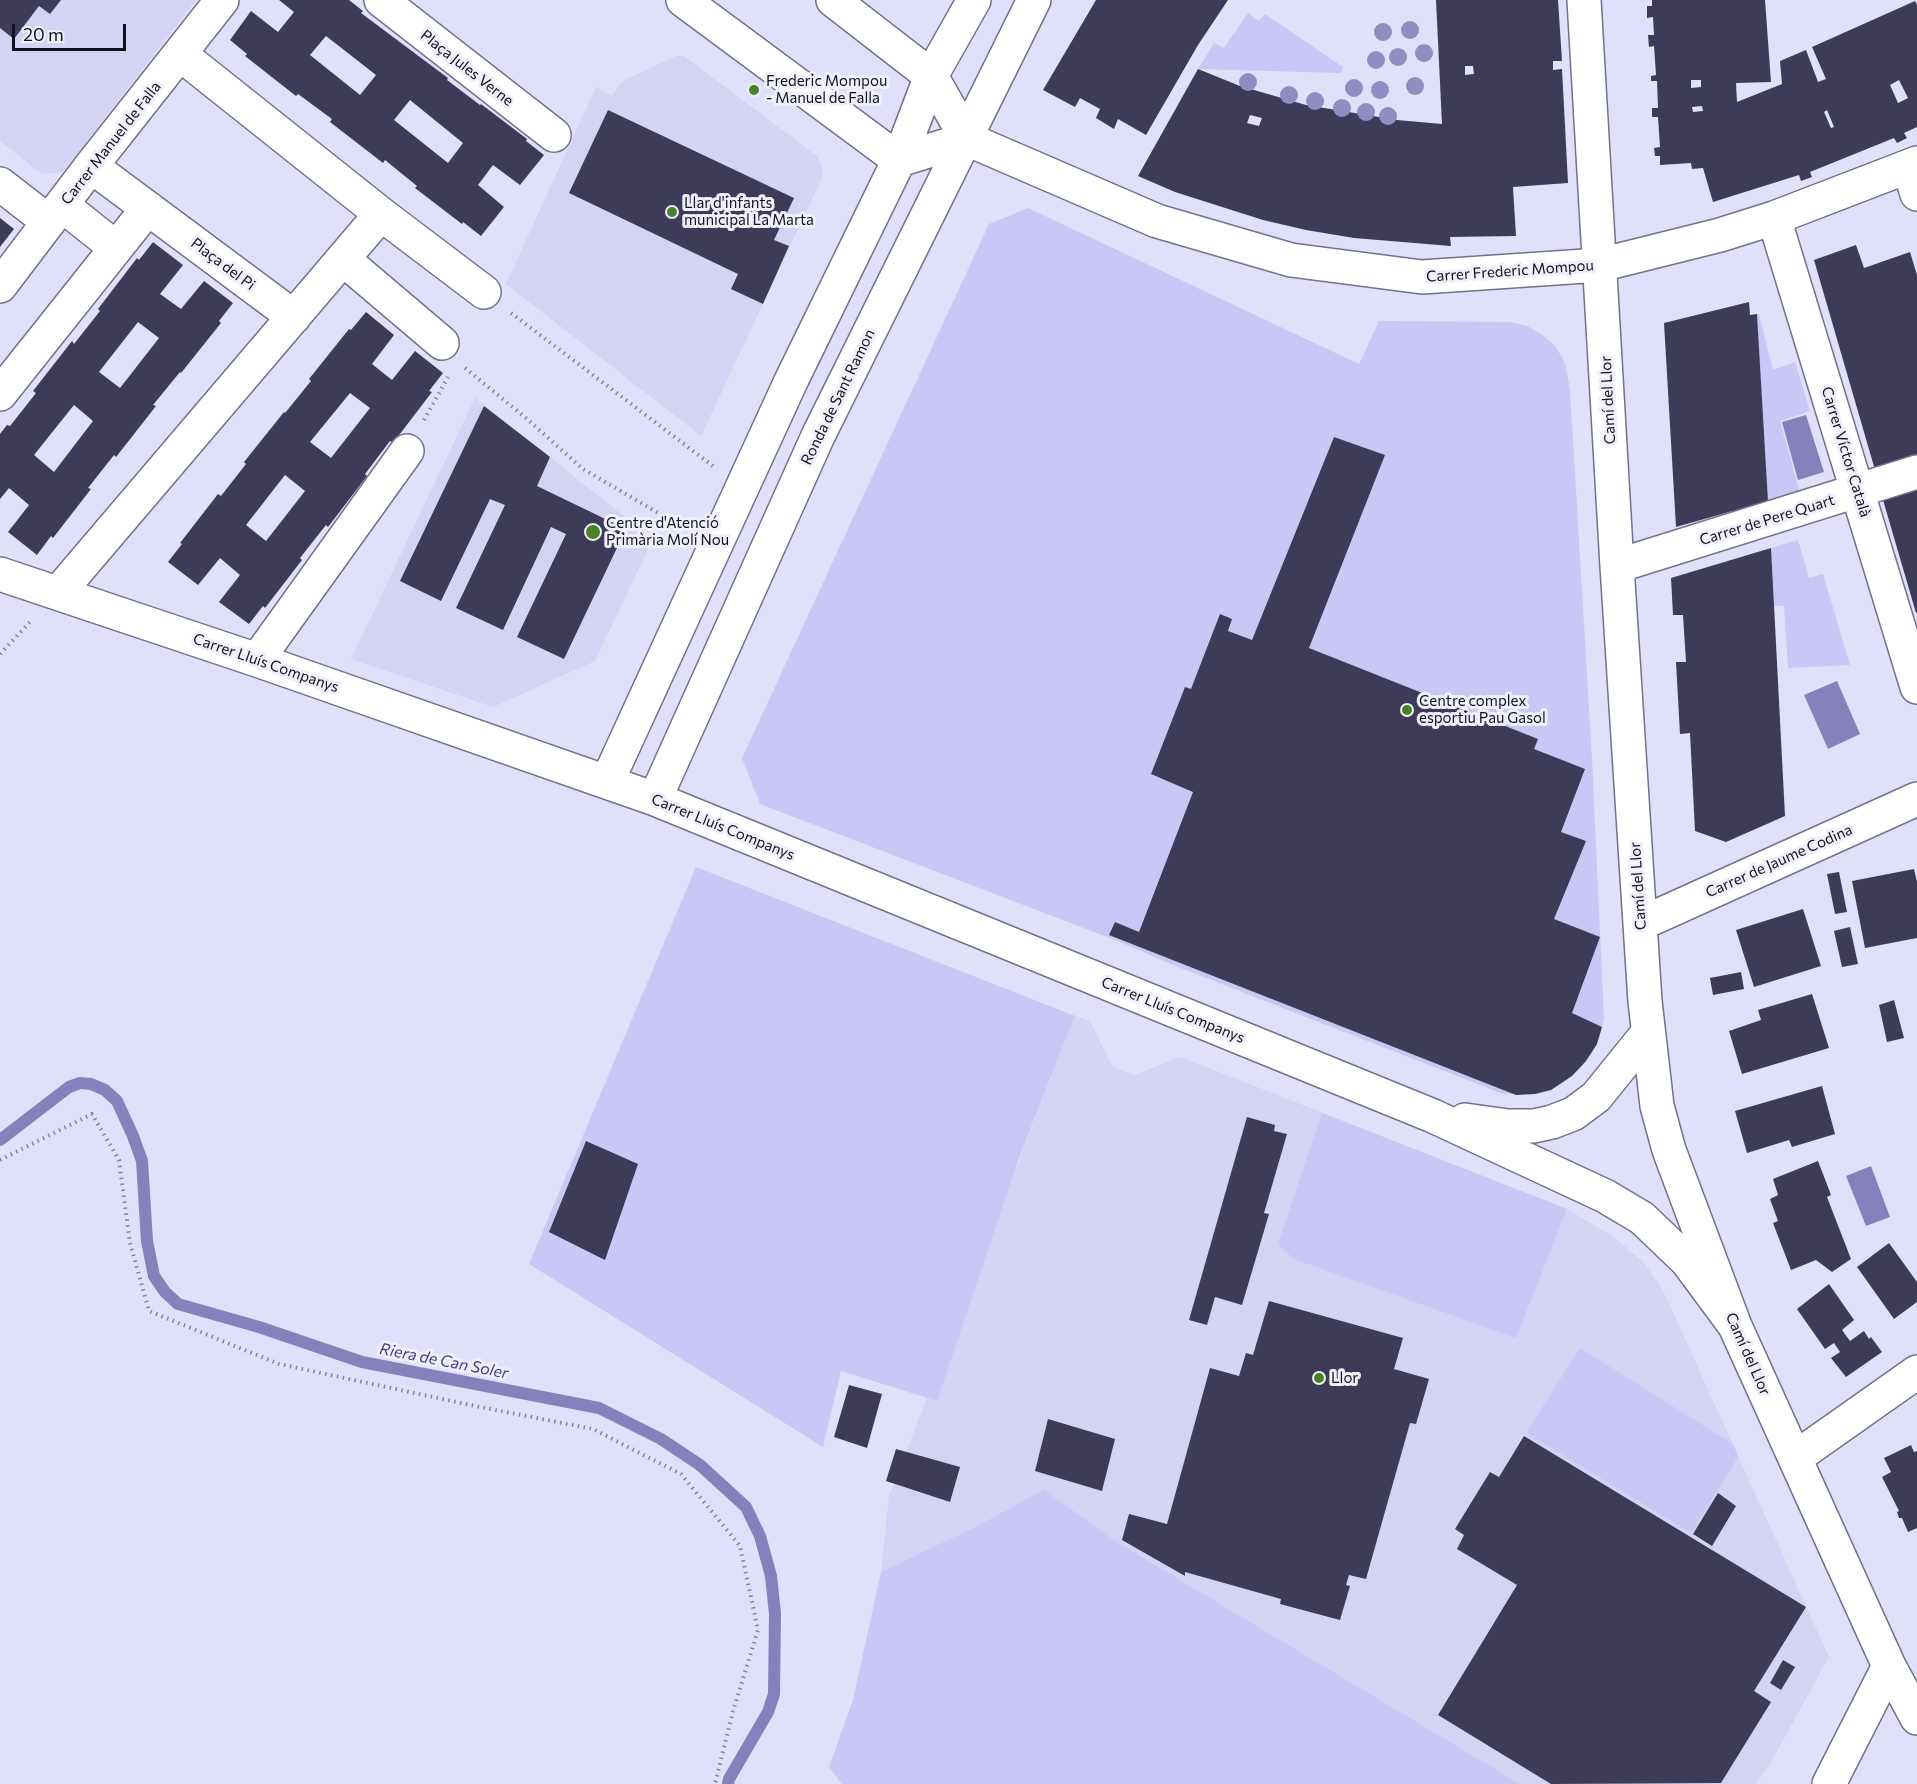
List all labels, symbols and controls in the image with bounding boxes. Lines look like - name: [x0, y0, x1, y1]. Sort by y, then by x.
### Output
- scale bar: [15, 12, 129, 50]
- text: 20 m: [23, 23, 64, 45]
- street label: Plaça Jules Verne: [417, 26, 517, 110]
- place label: Frederic Mompou - Manuel de Falla: [766, 72, 887, 107]
- street label: Carrer Manuel de Falla: [57, 78, 165, 208]
- marker: Frederic Mompou - Manuel de Falla: [747, 83, 761, 97]
- place label: Llar d'infants municipal La Marta: [684, 194, 814, 229]
- marker: Llar d'infants municipal La Marta: [665, 205, 679, 219]
- street label: Plaça del Pi: [187, 234, 259, 294]
- street label: Carrer Frederic Mompou: [1426, 256, 1594, 286]
- street label: Ronda de Sant Ramon: [797, 326, 879, 468]
- street label: Camí del Llor: [1597, 355, 1619, 445]
- street label: Carrer Víctor Català: [1818, 385, 1874, 519]
- street label: Carrer de Pere Quart: [1697, 491, 1837, 549]
- place label: Centre d'Atenció Primària Molí Nou: [606, 514, 729, 549]
- marker: Centre d'Atenció Primària Molí Nou: [584, 523, 602, 541]
- street label: Carrer Lluís Companys: [191, 630, 341, 696]
- place label: Centre complex esportiu Pau Gasol: [1419, 692, 1546, 727]
- marker: Centre complex esportiu Pau Gasol: [1400, 703, 1414, 717]
- street label: Carrer Lluís Companys: [649, 790, 797, 864]
- street label: Carrer de Jaume Codina: [1703, 820, 1855, 902]
- street label: Camí del Llor: [1626, 841, 1650, 931]
- street label: Carrer Lluís Companys: [1099, 973, 1247, 1047]
- street label: Camí del Llor: [1722, 1310, 1774, 1398]
- water label: Riera de Can Soler: [378, 1339, 510, 1383]
- place label: Llor: [1331, 1369, 1358, 1387]
- marker: Llor: [1312, 1371, 1326, 1385]

